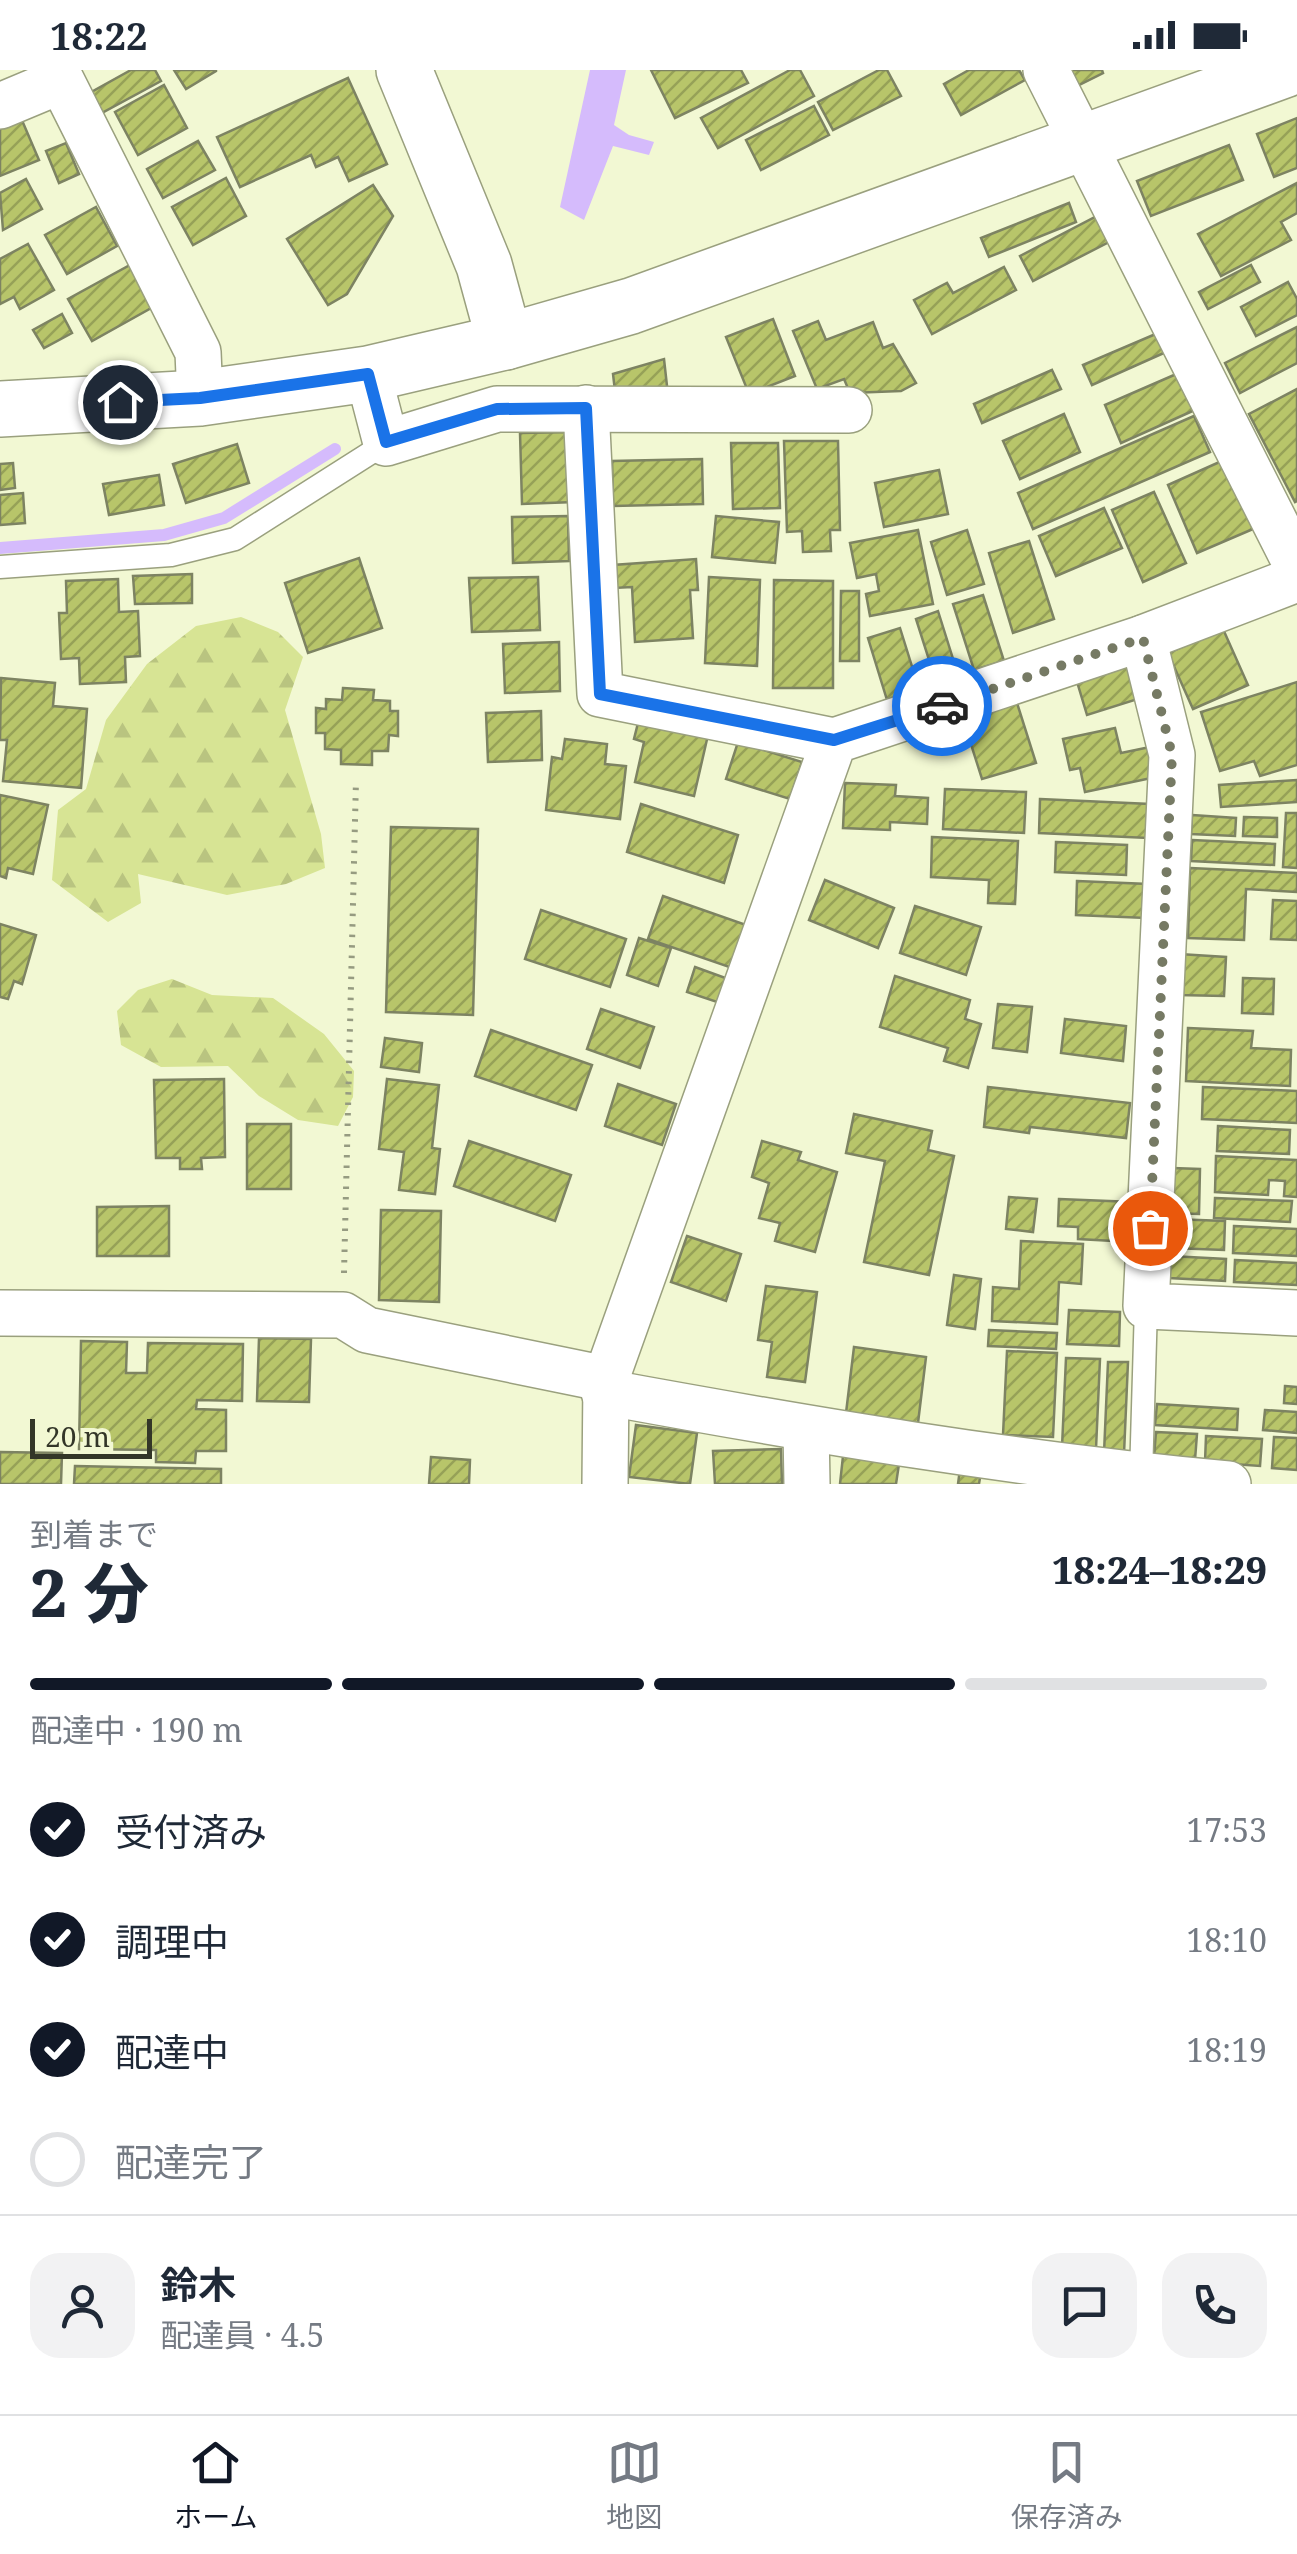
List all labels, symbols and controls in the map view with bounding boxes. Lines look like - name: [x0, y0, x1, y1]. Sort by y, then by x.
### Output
- text: 18:22: [50, 9, 147, 61]
- pin: [78, 360, 163, 445]
- icon: home: [93, 375, 148, 430]
- courier: [892, 656, 992, 756]
- icon: car: [915, 679, 970, 734]
- pin: [1108, 1186, 1193, 1271]
- icon: bag: [1123, 1201, 1178, 1256]
- scale bar: [30, 1414, 152, 1458]
- text: 20 m: [45, 1417, 110, 1455]
- text: 到着まで: [30, 1512, 158, 1555]
- text: 18:24–18:29: [1052, 1543, 1267, 1595]
- text: 2 分: [30, 1548, 149, 1636]
- text: 配達中 · 190 m: [30, 1708, 243, 1751]
- icon: check: [30, 1802, 85, 1857]
- text: 受付済み: [115, 1805, 267, 1857]
- text: 17:53: [1186, 1808, 1267, 1851]
- icon: check: [30, 1912, 85, 1967]
- text: 調理中: [115, 1915, 229, 1967]
- text: 18:10: [1186, 1918, 1267, 1961]
- icon: check: [30, 2022, 85, 2077]
- text: 配達中: [115, 2025, 229, 2077]
- text: 18:19: [1186, 2028, 1267, 2071]
- text: 配達完了: [115, 2135, 267, 2187]
- button: person: [30, 2253, 135, 2358]
- button: chat: [1032, 2253, 1137, 2358]
- button: phone: [1162, 2253, 1267, 2358]
- text: 鈴木: [160, 2258, 236, 2310]
- text: 配達員 · 4.5: [160, 2313, 324, 2356]
- tab: ホーム: [174, 2435, 257, 2535]
- tab: 地図: [606, 2435, 662, 2535]
- tab: 保存済み: [1011, 2435, 1123, 2535]

